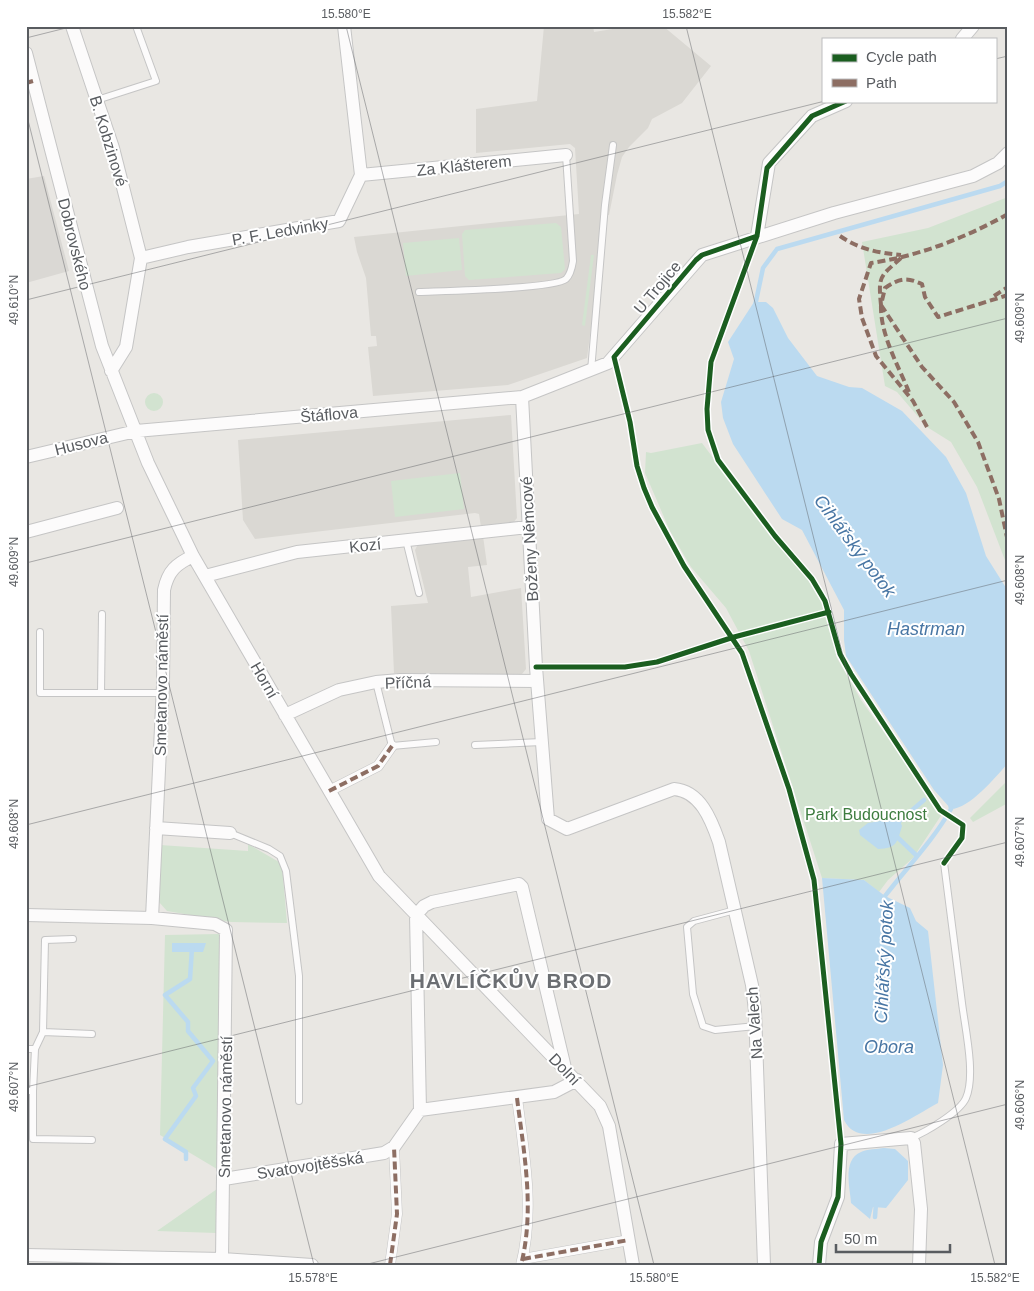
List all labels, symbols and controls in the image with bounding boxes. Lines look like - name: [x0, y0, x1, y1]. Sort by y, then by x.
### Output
- text: 15.580°E: [321, 7, 371, 21]
- text: 15.582°E: [662, 7, 712, 21]
- legend: [822, 38, 996, 102]
- text: Cycle path: [866, 48, 937, 65]
- text: Path: [866, 74, 897, 91]
- street label: B. Kobzinové: [87, 94, 130, 189]
- street label: Za Klášterem: [416, 152, 512, 179]
- street label: Dobrovského: [55, 196, 94, 292]
- street label: P. F. Ledvinky: [231, 215, 330, 248]
- street label: U Trojice: [631, 258, 684, 317]
- text: 49.610°N: [7, 275, 21, 325]
- text: 49.609°N: [1013, 293, 1027, 343]
- street label: Štáflova: [299, 403, 359, 425]
- street label: Husova: [53, 429, 110, 458]
- street label: Boženy Němcové: [518, 476, 541, 602]
- water label: Cihlářský potok: [810, 491, 901, 602]
- street label: Kozí: [348, 535, 382, 556]
- text: 49.609°N: [7, 537, 21, 587]
- text: 49.608°N: [1013, 555, 1027, 605]
- street label: Smetanovo náměstí: [152, 613, 171, 756]
- water label: Hastrman: [887, 619, 965, 639]
- street label: Horní: [247, 659, 282, 702]
- street label: Příčná: [385, 673, 432, 692]
- text: 49.608°N: [7, 799, 21, 849]
- park label: Park Budoucnost: [805, 806, 927, 823]
- text: 49.607°N: [1013, 817, 1027, 867]
- water label: Cihlářský potok: [871, 899, 897, 1024]
- district label: HAVLÍČKŮV BROD: [410, 967, 612, 992]
- street label: Na Valech: [743, 986, 766, 1060]
- street label: Smetanovo náměstí: [216, 1035, 235, 1178]
- water label: Obora: [864, 1037, 914, 1057]
- street label: Dolní: [546, 1050, 584, 1089]
- text: 49.607°N: [7, 1062, 21, 1112]
- text: 49.606°N: [1013, 1080, 1027, 1130]
- street label: Svatovojtěšská: [256, 1149, 365, 1182]
- scale bar: [836, 1221, 950, 1253]
- text: 50 m: [844, 1230, 877, 1247]
- text: 15.578°E: [288, 1271, 338, 1285]
- text: 15.580°E: [629, 1271, 679, 1285]
- text: 15.582°E: [970, 1271, 1020, 1285]

